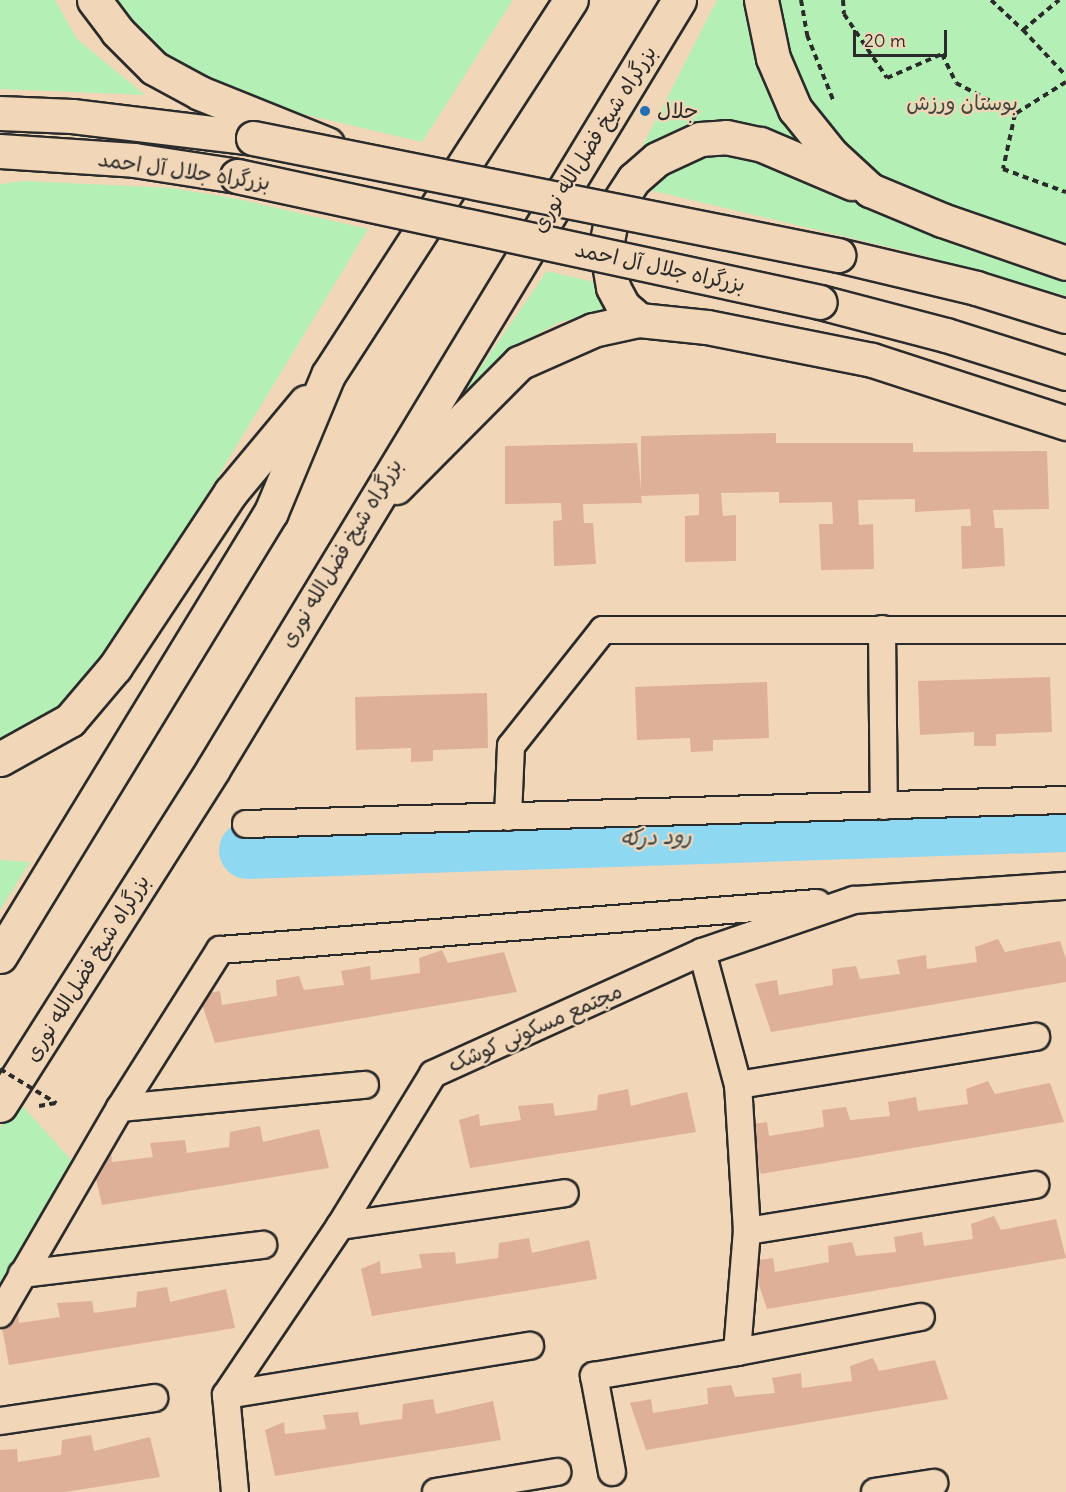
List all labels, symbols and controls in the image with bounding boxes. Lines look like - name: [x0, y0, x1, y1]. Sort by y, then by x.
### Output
- scale bar: [856, 18, 950, 56]
- text: 20 m: [864, 29, 906, 52]
- street label: بزرگراه شیخ فضل‌الله نوری: [526, 41, 662, 237]
- park label: بوستان ورزش: [906, 90, 1018, 116]
- place label: جلال: [657, 98, 698, 124]
- marker: جلال: [638, 104, 652, 118]
- street label: بزرگراه جلال آل احمد: [96, 146, 272, 196]
- street label: بزرگراه جلال آل احمد: [573, 237, 747, 297]
- street label: بزرگراه شیخ فضل‌الله نوری: [275, 454, 407, 652]
- water label: رود درکه: [620, 823, 692, 851]
- street label: بزرگراه شیخ فضل‌الله نوری: [19, 870, 155, 1066]
- street label: مجتمع مسکونی کوشک: [444, 978, 626, 1078]

